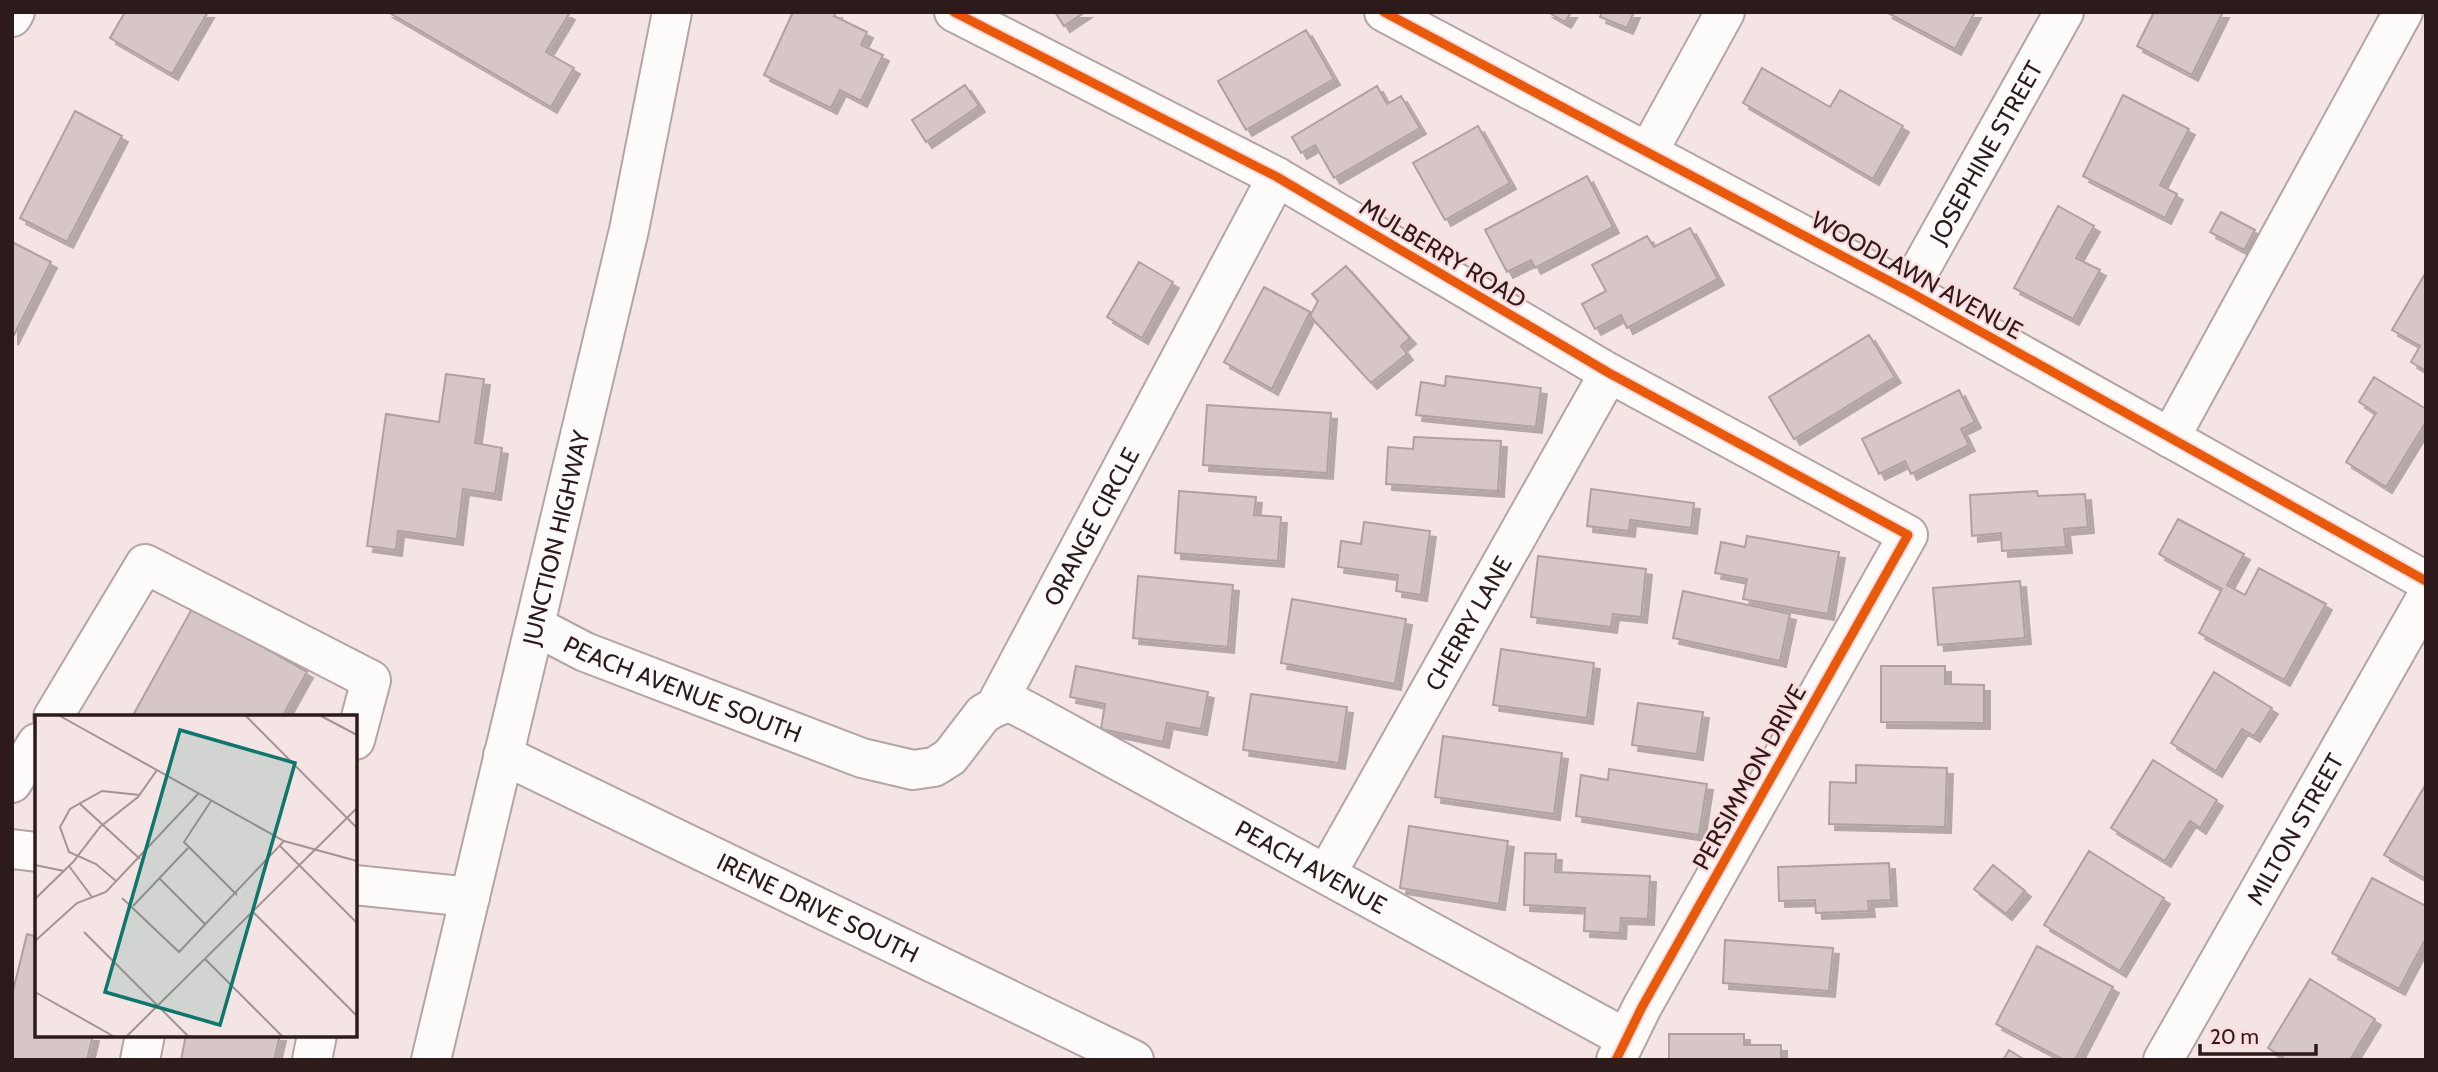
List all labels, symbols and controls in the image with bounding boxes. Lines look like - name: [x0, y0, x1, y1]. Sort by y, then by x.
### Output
- street label: JOSEPHINE STREET: [1922, 55, 2048, 250]
- street label: MULBERRY ROAD: [1355, 192, 1531, 314]
- street label: WOODLAWN AVENUE: [1806, 205, 2028, 345]
- street label: JUNCTION HIGHWAY: [516, 427, 595, 649]
- street label: ORANGE CIRCLE: [1037, 442, 1145, 611]
- street label: CHERRY LANE: [1419, 551, 1517, 695]
- street label: PEACH AVENUE SOUTH: [559, 629, 806, 748]
- street label: PERSIMMON DRIVE: [1686, 679, 1812, 875]
- inset map: [35, 715, 357, 1037]
- street label: MILTON STREET: [2240, 748, 2349, 910]
- street label: PEACH AVENUE: [1231, 813, 1392, 919]
- street label: IRENE DRIVE SOUTH: [713, 846, 924, 968]
- scale bar: [2200, 1012, 2316, 1056]
- text: 20 m: [2210, 1024, 2259, 1049]

